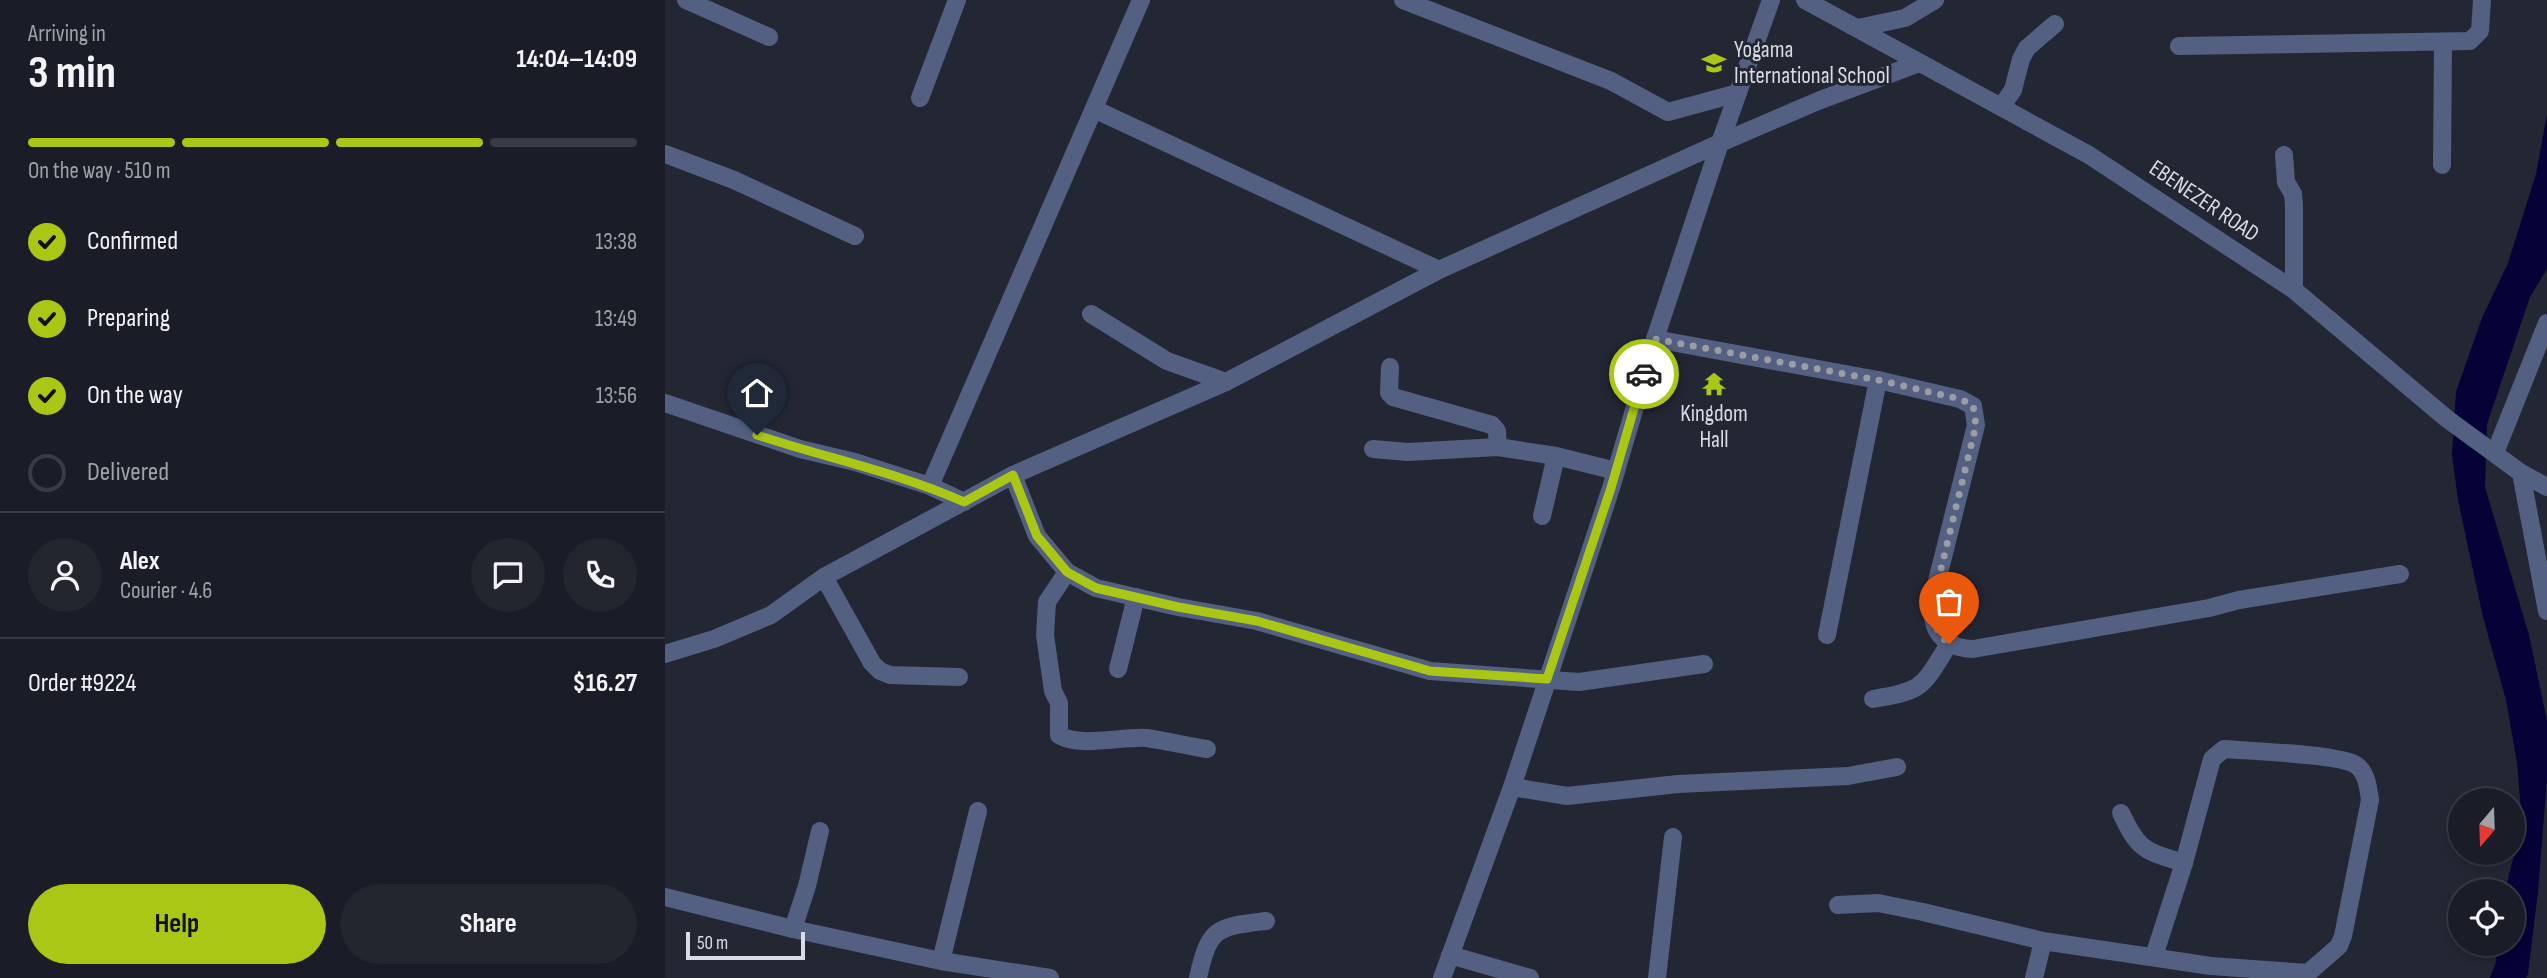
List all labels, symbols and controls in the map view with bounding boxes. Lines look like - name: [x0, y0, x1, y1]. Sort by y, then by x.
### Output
- text: Arriving in: [28, 20, 106, 48]
- place label: Yogama International School: [1734, 36, 1890, 90]
- text: 14:04–14:09: [516, 44, 637, 75]
- text: 3 min: [28, 46, 116, 101]
- school or university icon: Yogama International School: [1700, 49, 1728, 77]
- street label: EBENEZER ROAD: [2144, 154, 2264, 248]
- text: On the way · 510 m: [28, 157, 171, 185]
- icon: check: [28, 223, 66, 261]
- text: Confirmed: [87, 226, 178, 257]
- text: 13:38: [595, 228, 637, 256]
- icon: check: [28, 300, 66, 338]
- text: Preparing: [87, 303, 170, 334]
- text: 13:49: [595, 305, 637, 333]
- courier: [1609, 339, 1679, 409]
- icon: car: [1625, 355, 1663, 393]
- pin: [727, 363, 787, 435]
- temple icon: Kingdom Hall: [1700, 370, 1728, 398]
- icon: home: [738, 374, 776, 412]
- icon: check: [28, 377, 66, 415]
- text: On the way: [87, 380, 183, 411]
- text: 13:56: [596, 382, 637, 410]
- place label: Kingdom Hall: [1680, 400, 1748, 454]
- text: Delivered: [87, 457, 169, 488]
- button: person: [28, 538, 102, 612]
- button: chat: [471, 538, 545, 612]
- button: phone: [563, 538, 637, 612]
- text: Alex: [120, 546, 160, 577]
- pin: [1919, 572, 1979, 644]
- text: Courier · 4.6: [120, 577, 212, 605]
- icon: bag: [1930, 583, 1968, 621]
- text: Order #9224: [28, 668, 136, 699]
- text: $16.27: [572, 668, 637, 699]
- north arrow: [2448, 788, 2525, 864]
- map controls: [2448, 788, 2525, 956]
- button: locate: [2448, 879, 2525, 956]
- button: Help: [28, 884, 326, 964]
- button: Share: [340, 884, 637, 964]
- scale bar: [686, 929, 805, 961]
- text: 50 m: [697, 932, 728, 955]

